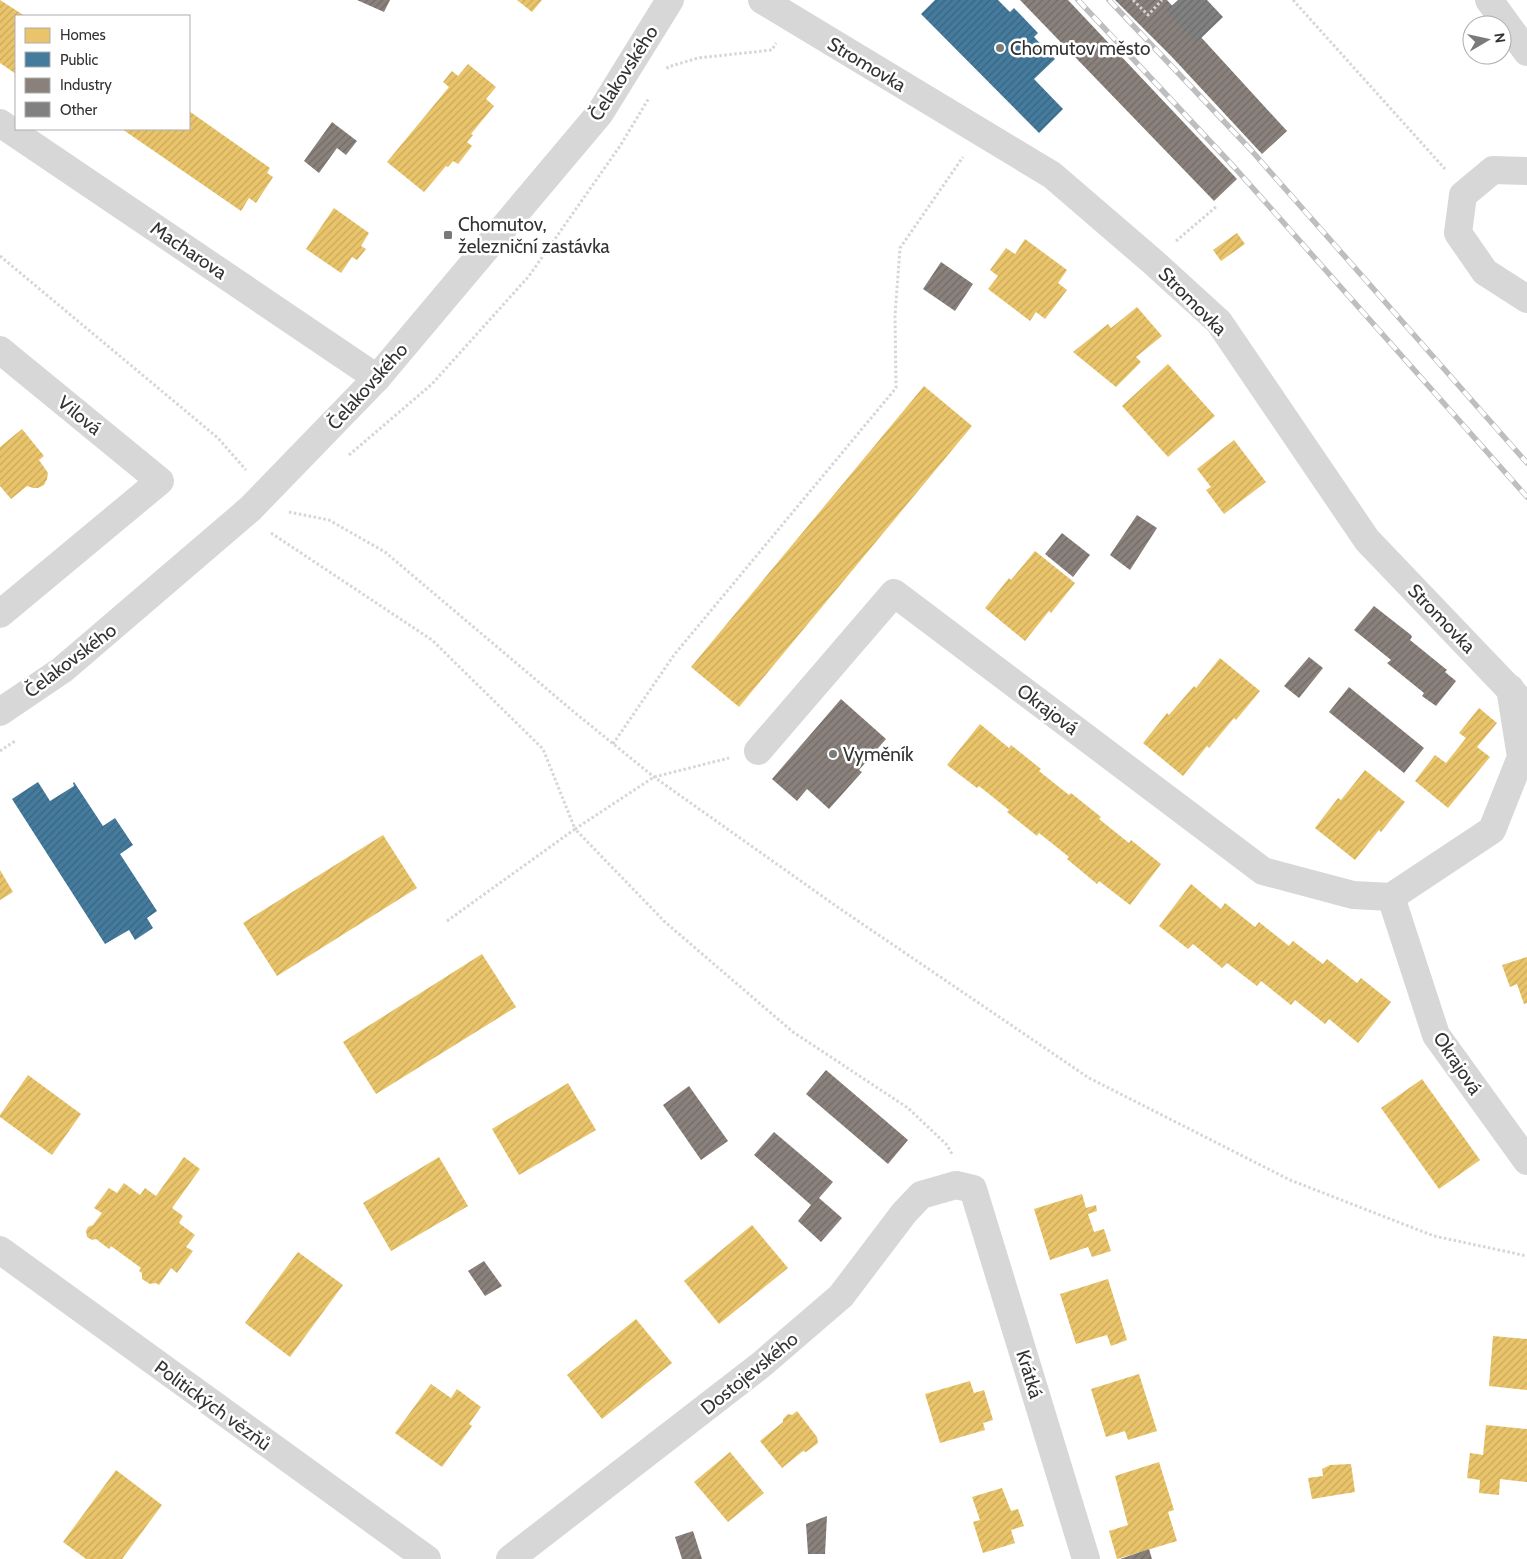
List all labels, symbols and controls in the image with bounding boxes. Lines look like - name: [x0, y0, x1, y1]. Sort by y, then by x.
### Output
- legend: [15, 15, 190, 130]
- north arrow: [1462, 15, 1512, 65]
- street label: Čelakovského: [583, 21, 663, 125]
- text: Homes: [60, 26, 106, 44]
- street label: Stromovka: [823, 32, 910, 97]
- text: N: [1490, 32, 1510, 44]
- place label: Chomutov město: [1010, 37, 1150, 60]
- marker: Chomutov město: [994, 42, 1006, 54]
- text: Public: [60, 51, 98, 69]
- text: Industry: [60, 76, 112, 94]
- text: Other: [60, 101, 97, 119]
- place label: Chomutov, železniční zastávka: [458, 213, 610, 258]
- street label: Macharova: [146, 217, 231, 284]
- marker: Chomutov, železniční zastávka: [442, 229, 454, 241]
- street label: Stromovka: [1154, 262, 1232, 340]
- street label: Čelakovského: [322, 337, 412, 435]
- street label: Vilová: [53, 391, 106, 440]
- street label: Stromovka: [1403, 579, 1480, 658]
- street label: Čelakovského: [19, 618, 121, 702]
- street label: Okrajová: [1013, 679, 1083, 740]
- place label: Vyměník: [843, 743, 914, 766]
- marker: Vyměník: [827, 748, 839, 760]
- street label: Okrajová: [1428, 1028, 1487, 1099]
- street label: Dostojevského: [696, 1327, 802, 1420]
- street label: Krátká: [1011, 1347, 1048, 1401]
- street label: Politických vězňů: [150, 1355, 275, 1455]

